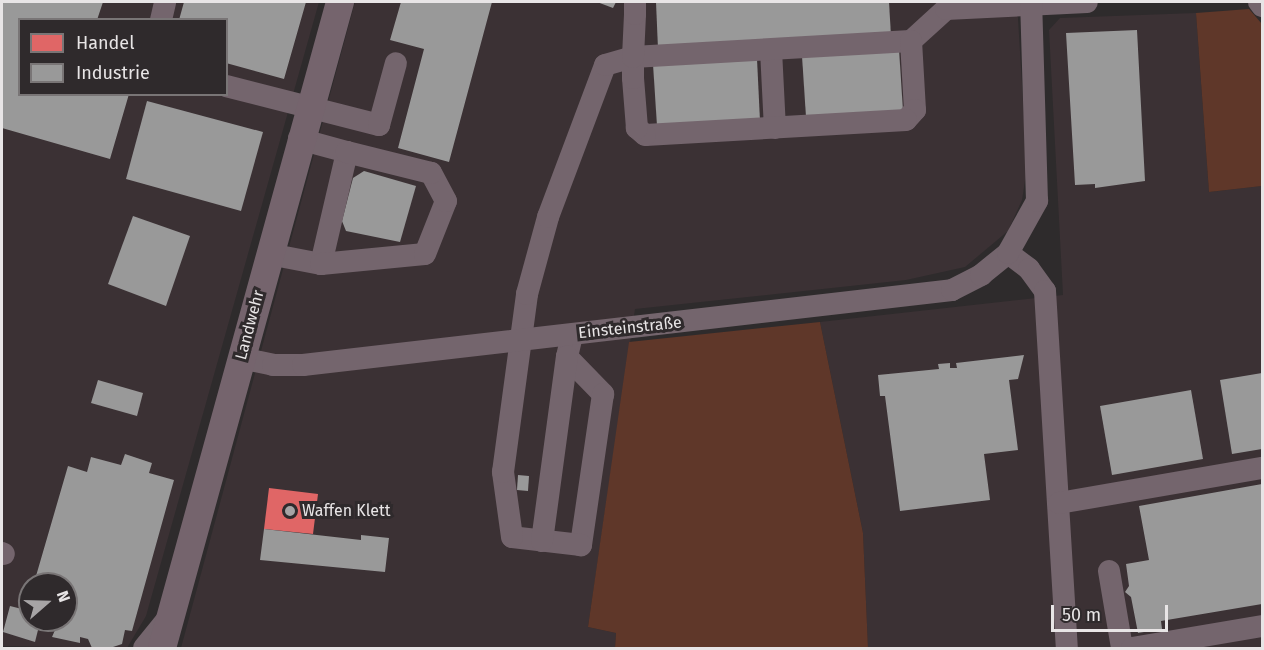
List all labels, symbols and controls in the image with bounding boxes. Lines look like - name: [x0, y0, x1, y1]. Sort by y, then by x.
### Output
- legend: [18, 18, 228, 96]
- text: Handel: [76, 32, 134, 54]
- text: Industrie: [76, 62, 150, 84]
- street label: Landwehr: [232, 288, 268, 362]
- street label: Einsteinstraße: [577, 313, 683, 343]
- place label: Waffen Klett: [302, 501, 391, 521]
- marker: Waffen Klett: [283, 504, 297, 518]
- north arrow: [18, 572, 78, 632]
- text: N: [53, 588, 74, 605]
- scale bar: [1054, 593, 1171, 631]
- text: 50 m: [1062, 604, 1101, 626]

